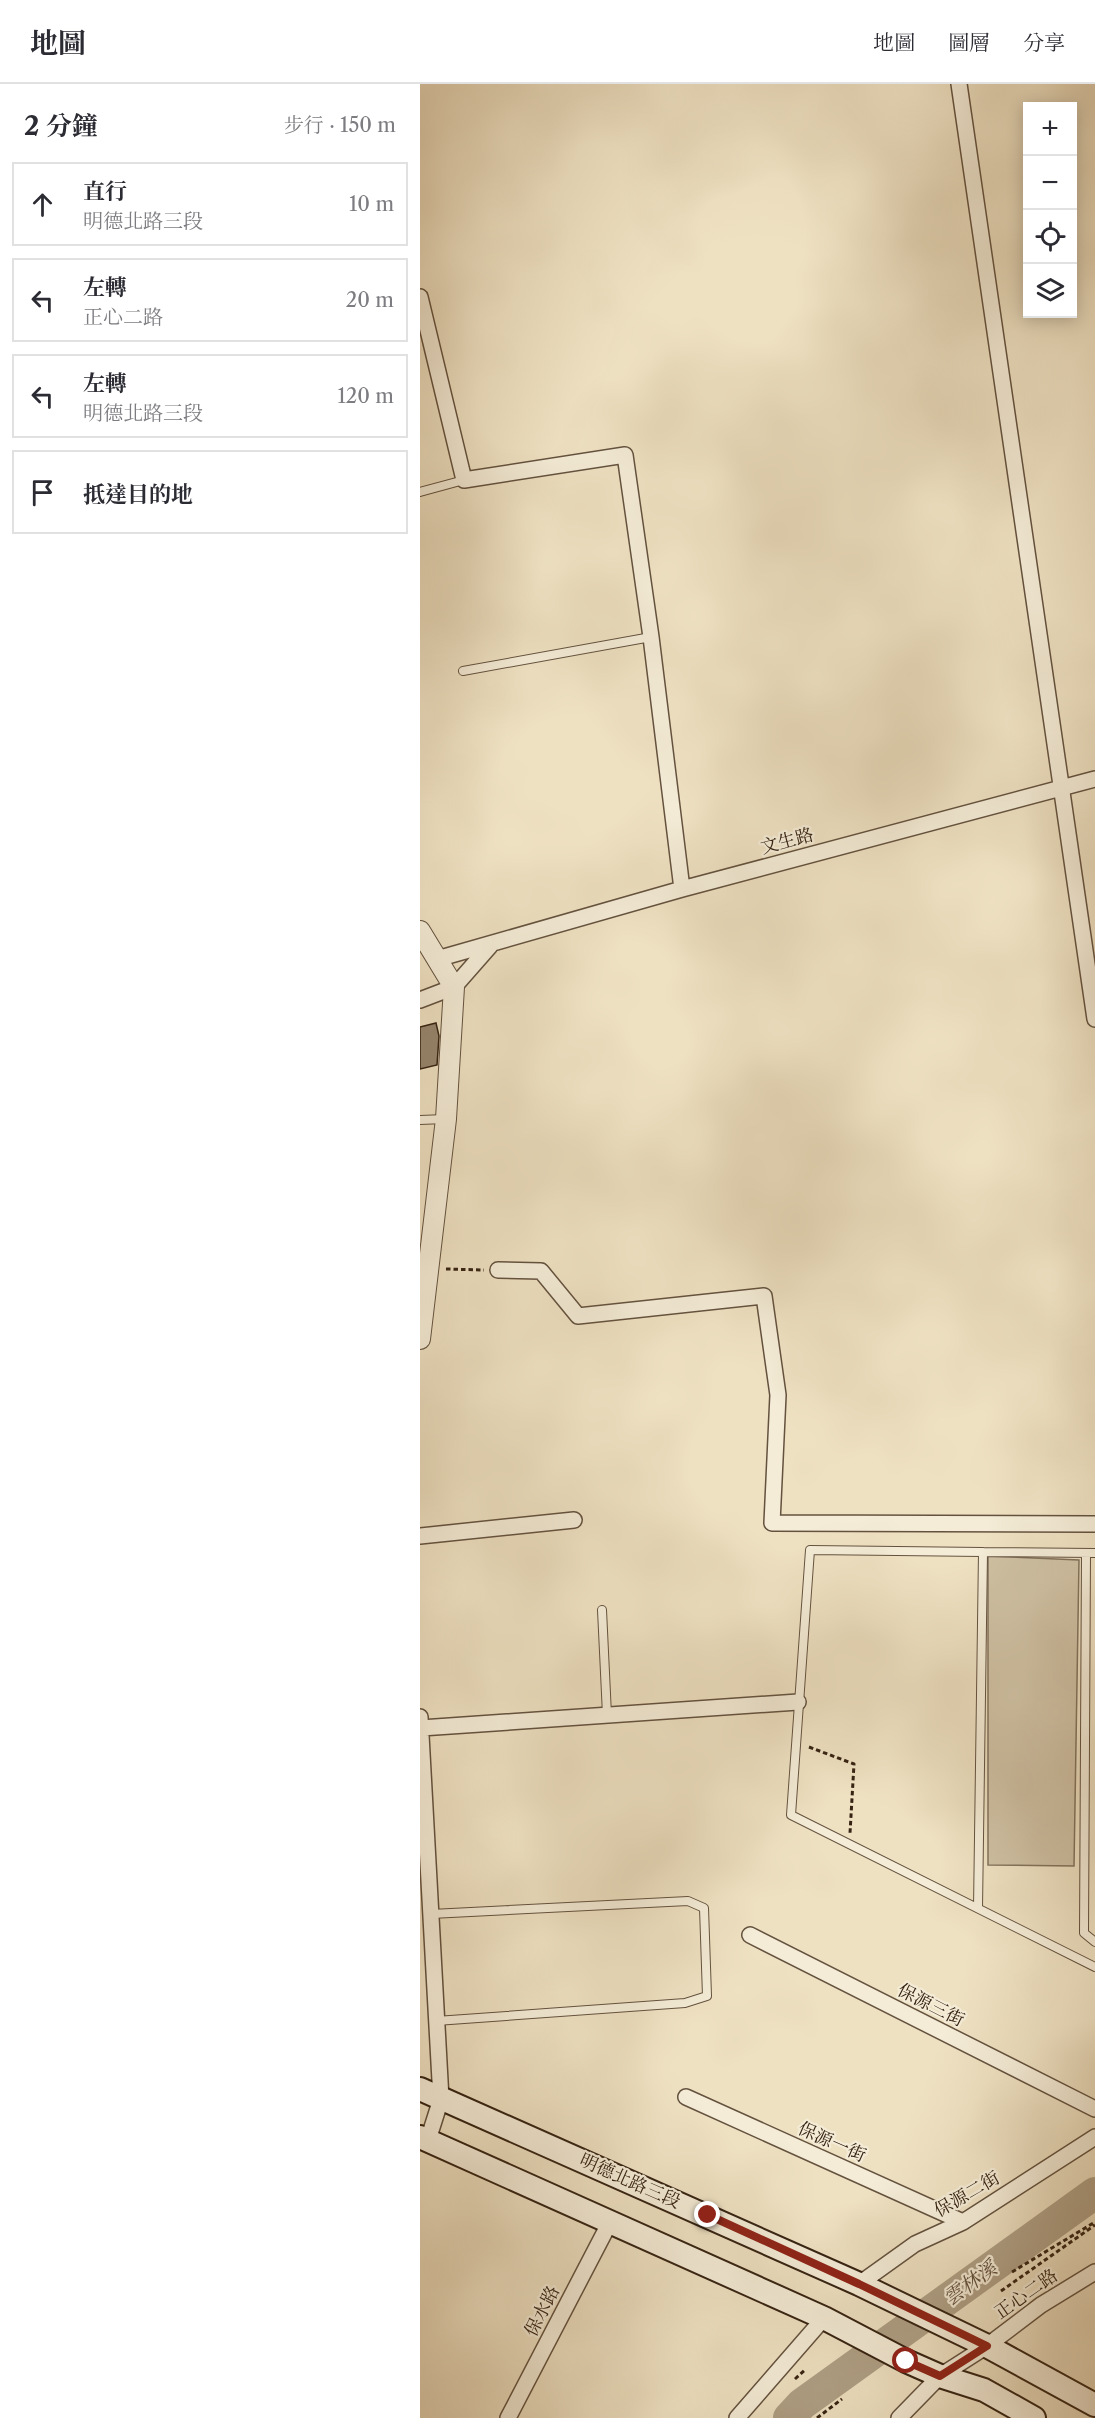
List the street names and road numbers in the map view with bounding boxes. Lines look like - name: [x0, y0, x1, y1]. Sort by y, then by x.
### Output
- street label: 文生路: [758, 823, 816, 859]
- street label: 保源三街: [894, 1979, 968, 2031]
- street label: 保源一街: [795, 2117, 869, 2167]
- street label: 明德北路三段: [576, 2149, 684, 2213]
- street label: 保源二街: [930, 2166, 1004, 2222]
- street label: 正心二路: [990, 2264, 1062, 2324]
- street label: 保水路: [520, 2282, 564, 2340]

